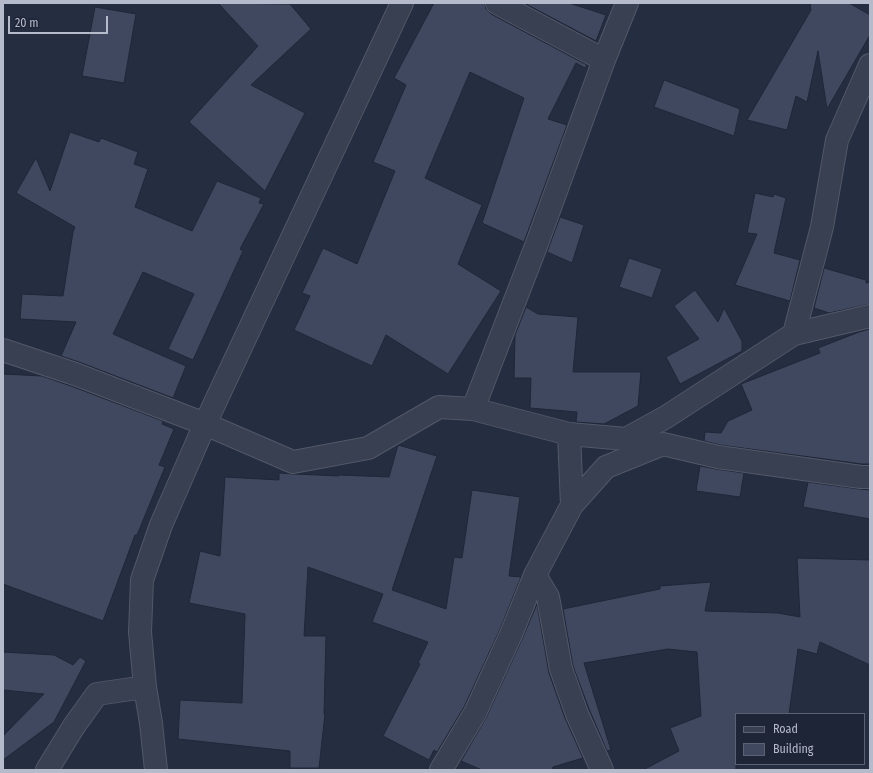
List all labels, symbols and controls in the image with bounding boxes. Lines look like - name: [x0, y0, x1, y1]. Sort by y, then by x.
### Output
- scale bar: [10, 8, 110, 34]
- text: 20 m: [15, 16, 39, 30]
- legend: [735, 713, 865, 765]
- text: Road: [773, 722, 798, 736]
- text: Building: [773, 742, 813, 756]

